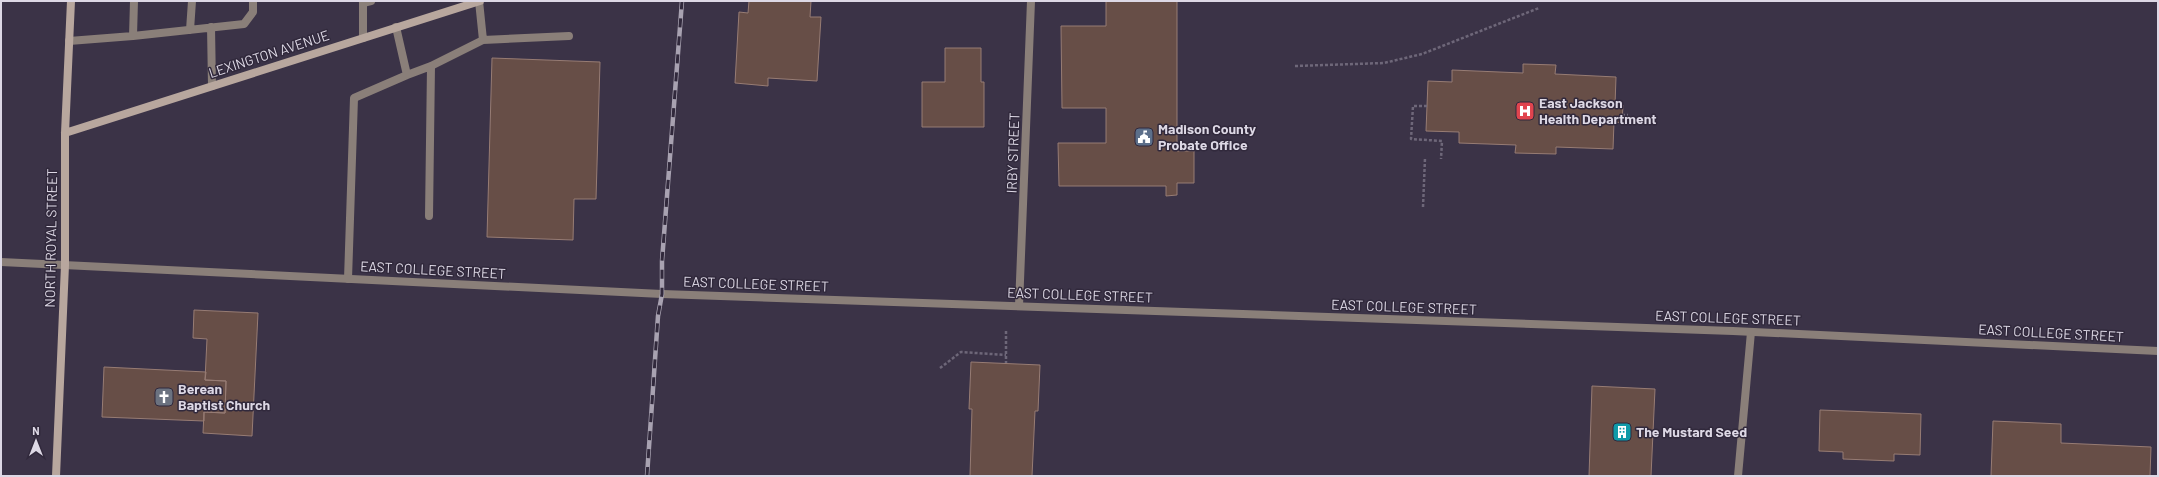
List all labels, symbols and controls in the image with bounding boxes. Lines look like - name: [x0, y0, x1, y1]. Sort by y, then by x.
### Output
- street label: LEXINGTON AVENUE: [206, 26, 331, 81]
- place label: East Jackson Health Department: [1539, 94, 1657, 127]
- hospital icon: East Jackson Health Department: [1514, 100, 1536, 122]
- street label: IRBY STREET: [1003, 112, 1022, 194]
- place label: Madison County Probate Office: [1158, 120, 1256, 153]
- public building icon: Madison County Probate Office: [1133, 126, 1155, 148]
- street label: NORTH ROYAL STREET: [41, 168, 60, 308]
- street label: EAST COLLEGE STREET: [360, 257, 506, 282]
- street label: EAST COLLEGE STREET: [683, 272, 829, 295]
- street label: EAST COLLEGE STREET: [1007, 283, 1153, 306]
- street label: EAST COLLEGE STREET: [1331, 295, 1477, 318]
- street label: EAST COLLEGE STREET: [1655, 306, 1801, 329]
- street label: EAST COLLEGE STREET: [1978, 320, 2124, 345]
- place label: Berean Baptist Church: [178, 380, 270, 413]
- church icon: Berean Baptist Church: [153, 386, 175, 408]
- north arrow: [16, 421, 56, 461]
- building icon: The Mustard Seed: [1611, 421, 1633, 443]
- place label: The Mustard Seed: [1636, 423, 1747, 440]
- text: N: [32, 424, 40, 437]

